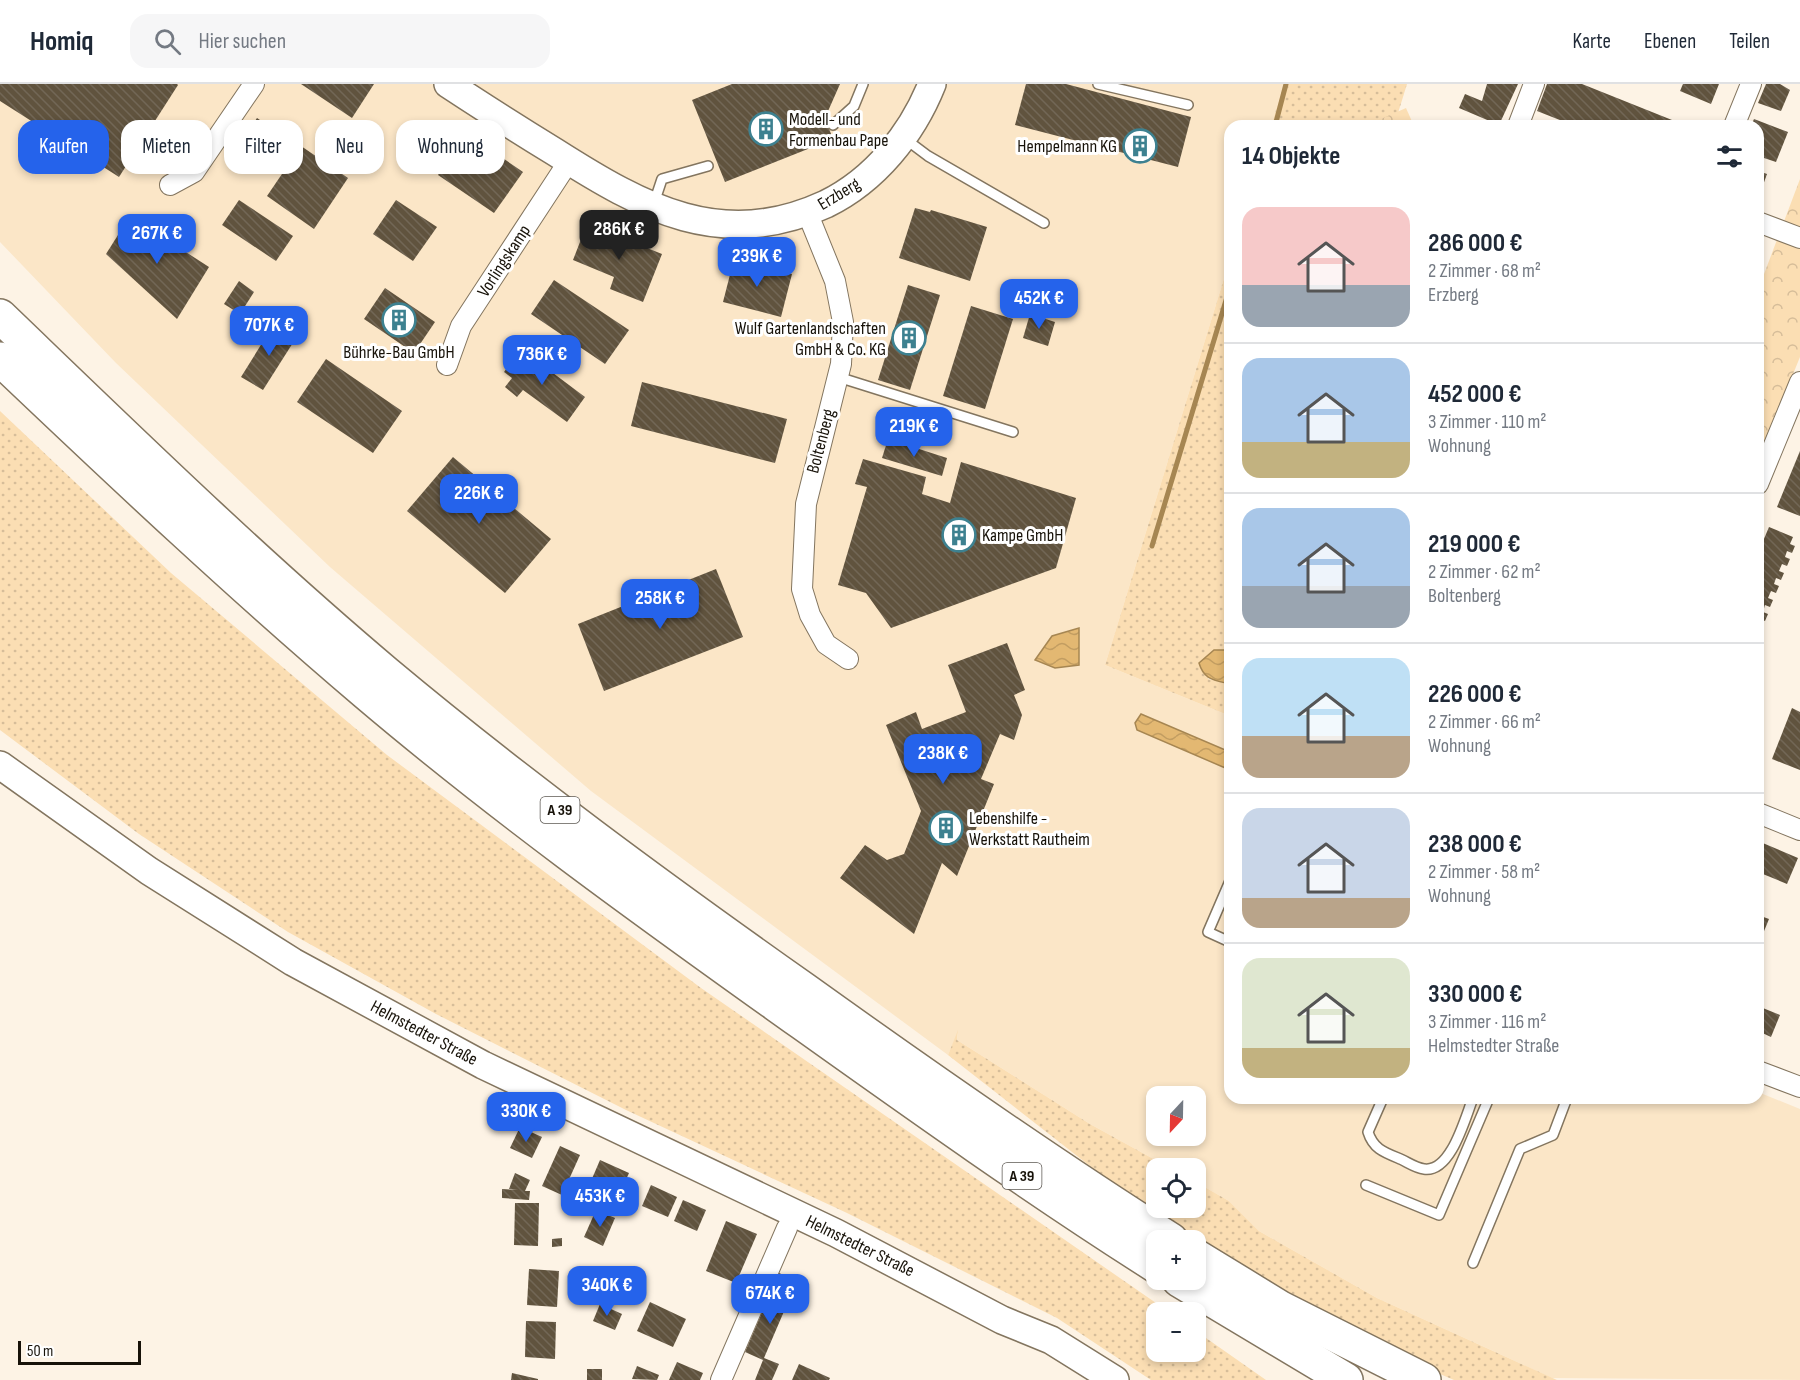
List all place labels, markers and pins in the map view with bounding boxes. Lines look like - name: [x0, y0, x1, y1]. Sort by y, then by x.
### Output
- place label: Modell- und Formenbau Pape: [789, 109, 888, 151]
- building icon: Modell- und Formenbau Pape: [748, 111, 784, 147]
- building icon: Hempelmann KG: [1122, 128, 1158, 164]
- place label: Hempelmann KG: [1017, 136, 1117, 157]
- pin: 286K €: [570, 210, 668, 261]
- pin: 267K €: [108, 214, 206, 265]
- pin: 239K €: [708, 237, 806, 288]
- pin: 452K €: [990, 279, 1088, 330]
- building icon: Bührke-Bau GmbH: [381, 302, 417, 338]
- pin: 707K €: [220, 306, 318, 357]
- place label: Wulf Gartenlandschaften GmbH & Co. KG: [735, 318, 886, 360]
- building icon: Wulf Gartenlandschaften GmbH & Co. KG: [891, 320, 927, 356]
- pin: 736K €: [493, 335, 591, 386]
- place label: Bührke-Bau GmbH: [343, 342, 455, 363]
- pin: 219K €: [865, 407, 963, 458]
- pin: 226K €: [430, 474, 528, 525]
- building icon: Kampe GmbH: [941, 517, 977, 553]
- place label: Kampe GmbH: [982, 525, 1063, 546]
- pin: 258K €: [611, 579, 709, 630]
- pin: 238K €: [894, 734, 992, 785]
- place label: Lebenshilfe - Werkstatt Rautheim: [969, 808, 1090, 850]
- building icon: Lebenshilfe - Werkstatt Rautheim: [928, 810, 964, 846]
- pin: 330K €: [477, 1092, 575, 1143]
- pin: 453K €: [551, 1177, 649, 1228]
- pin: 340K €: [558, 1266, 656, 1317]
- pin: 674K €: [721, 1274, 819, 1325]

